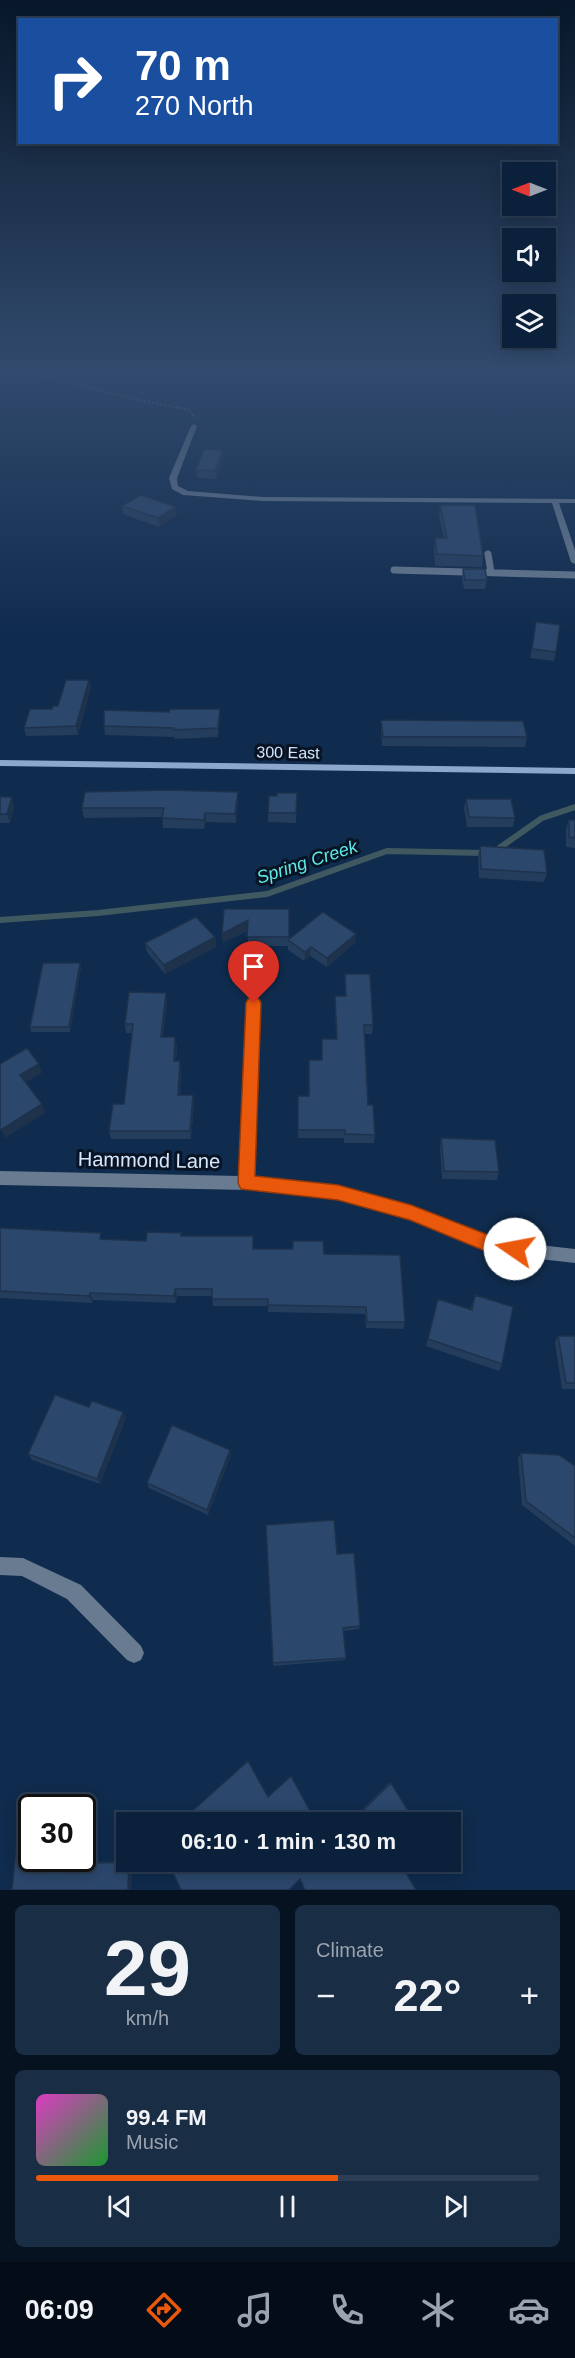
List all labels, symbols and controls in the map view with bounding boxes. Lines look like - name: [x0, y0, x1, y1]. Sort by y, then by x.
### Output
- icon: right: [36, 42, 114, 120]
- text: 70 m: [135, 42, 231, 89]
- text: 270 North: [135, 91, 254, 121]
- north arrow: [502, 162, 556, 216]
- map controls: [502, 162, 556, 348]
- button: sound: [502, 228, 556, 282]
- button: layers: [502, 294, 556, 348]
- street label: 300 East: [256, 743, 320, 762]
- water label: Spring Creek: [254, 836, 361, 888]
- pin: [228, 941, 279, 1003]
- icon: arrive: [237, 950, 270, 983]
- street label: Hammond Lane: [78, 1148, 220, 1172]
- position arrow: [483, 1217, 547, 1281]
- speed limit sign: 30: [18, 1794, 96, 1872]
- text: 06:10 · 1 min · 130 m: [181, 1829, 396, 1854]
- text: 29: [104, 1924, 191, 2012]
- text: Climate: [316, 1939, 384, 1961]
- text: 22°: [393, 1970, 462, 2021]
- text: −: [316, 1977, 335, 2014]
- text: +: [520, 1977, 539, 2014]
- text: km/h: [126, 2007, 169, 2029]
- text: 99.4 FM: [126, 2105, 207, 2130]
- text: Music: [126, 2131, 178, 2153]
- icon: previous: [103, 2190, 136, 2223]
- icon: pause: [271, 2190, 304, 2223]
- icon: next: [439, 2190, 472, 2223]
- icon: directions: [143, 2289, 185, 2331]
- icon: music: [234, 2289, 276, 2331]
- icon: phone: [326, 2289, 368, 2331]
- icon: climate: [417, 2289, 459, 2331]
- icon: car: [508, 2289, 550, 2331]
- text: 06:09: [25, 2295, 94, 2325]

